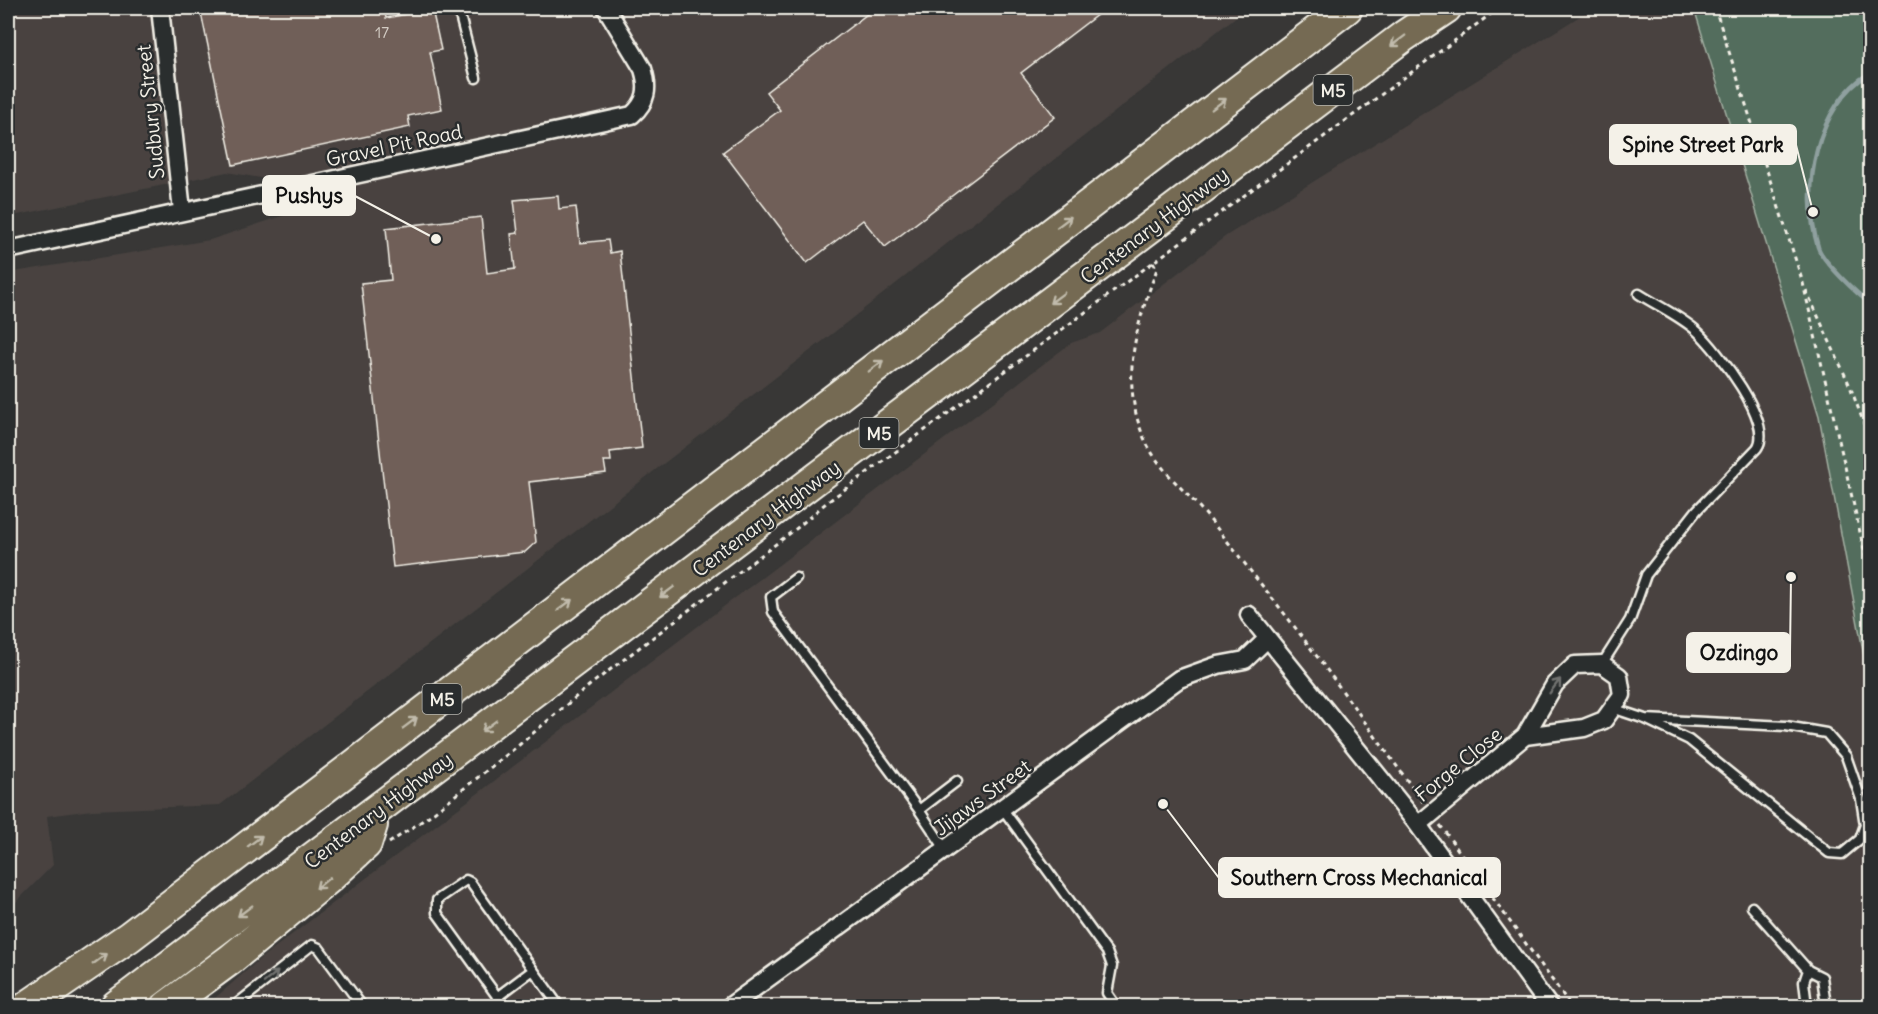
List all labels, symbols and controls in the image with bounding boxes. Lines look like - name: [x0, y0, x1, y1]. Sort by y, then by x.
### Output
- house number: 17: [375, 22, 389, 42]
- one-way arrow: [1390, 34, 1406, 47]
- street label: Sudbury Street: [130, 43, 169, 180]
- road number: M5: [1314, 75, 1352, 105]
- one-way arrow: [1211, 97, 1227, 110]
- street label: Gravel Pit Road: [324, 118, 465, 172]
- callout: Spine Street Park: [1610, 125, 1796, 164]
- text: Spine Street Park: [1622, 131, 1784, 158]
- street label: Centenary Highway: [1075, 161, 1233, 289]
- callout: Pushys: [263, 176, 355, 215]
- text: Pushys: [275, 182, 343, 209]
- one-way arrow: [1056, 216, 1072, 229]
- one-way arrow: [1050, 291, 1066, 304]
- one-way arrow: [868, 360, 884, 373]
- road number: M5: [860, 418, 898, 448]
- street label: Centenary Highway: [687, 454, 845, 582]
- one-way arrow: [660, 586, 676, 599]
- one-way arrow: [557, 598, 573, 611]
- callout: Ozdingo: [1687, 633, 1790, 672]
- text: Ozdingo: [1700, 639, 1779, 666]
- one-way arrow: [1549, 679, 1561, 695]
- road number: M5: [422, 684, 462, 714]
- one-way arrow: [402, 716, 418, 729]
- one-way arrow: [482, 720, 498, 733]
- street label: Forge Close: [1409, 721, 1507, 807]
- street label: Centenary Highway: [299, 746, 457, 874]
- street label: Jijaws Street: [929, 753, 1036, 841]
- one-way arrow: [247, 835, 263, 848]
- callout: Southern Cross Mechanical: [1219, 858, 1500, 897]
- text: Southern Cross Mechanical: [1230, 864, 1488, 891]
- one-way arrow: [316, 876, 331, 890]
- one-way arrow: [237, 905, 253, 918]
- one-way arrow: [91, 953, 107, 965]
- one-way arrow: [263, 970, 279, 983]

